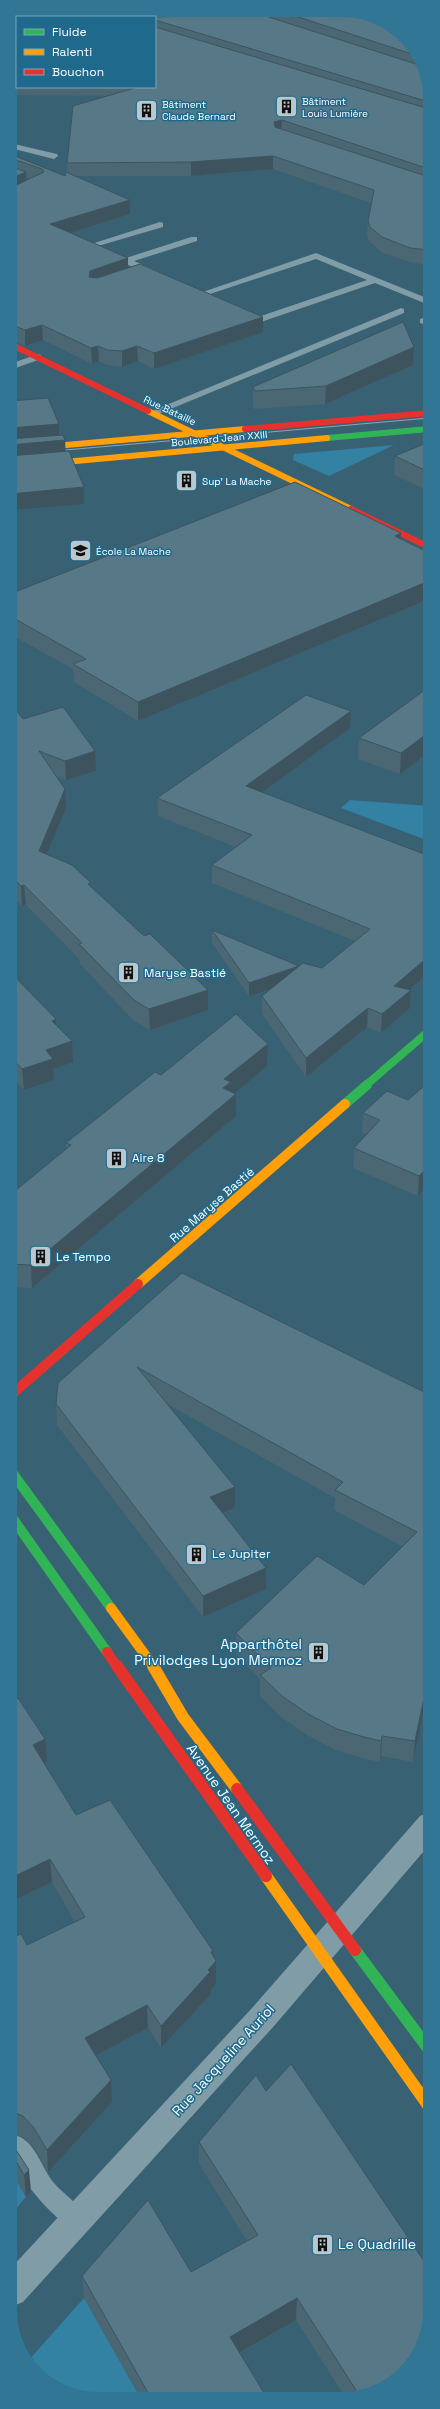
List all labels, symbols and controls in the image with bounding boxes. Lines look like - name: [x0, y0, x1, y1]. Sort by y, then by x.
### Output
- legend: [16, 16, 156, 88]
- text: Fluide: [52, 24, 87, 40]
- text: Ralenti: [52, 44, 92, 60]
- text: Bouchon: [52, 64, 104, 80]
- building icon: Bâtiment Louis Lumière: [273, 94, 299, 120]
- place label: Bâtiment Louis Lumière: [302, 95, 368, 120]
- building icon: Bâtiment Claude Bernard: [133, 97, 159, 123]
- place label: Bâtiment Claude Bernard: [162, 98, 236, 123]
- street label: Rue Bataille: [141, 393, 198, 428]
- street label: Boulevard Jean XXIII: [170, 428, 268, 449]
- building icon: Sup' La Mache: [173, 468, 199, 494]
- place label: Sup' La Mache: [202, 475, 272, 488]
- school or university icon: École La Mache: [67, 538, 93, 564]
- place label: École La Mache: [96, 545, 171, 558]
- building icon: Maryse Bastié: [116, 960, 142, 986]
- place label: Maryse Bastié: [144, 965, 226, 981]
- building icon: Aire 8: [103, 1145, 129, 1171]
- place label: Aire 8: [132, 1150, 164, 1166]
- street label: Rue Maryse Bastié: [166, 1164, 258, 1246]
- building icon: Le Tempo: [27, 1244, 53, 1270]
- place label: Le Tempo: [56, 1249, 111, 1265]
- building icon: Le Jupiter: [184, 1541, 210, 1567]
- place label: Le Jupiter: [212, 1546, 271, 1562]
- place label: Apparthôtel Privilodges Lyon Mermoz: [134, 1635, 302, 1669]
- building icon: Apparthôtel Privilodges Lyon Mermoz: [305, 1639, 331, 1665]
- street label: Avenue Jean Mermoz: [183, 1740, 279, 1868]
- street label: Rue Jacqueline Auriol: [168, 2000, 278, 2120]
- building icon: Le Quadrille: [309, 2231, 335, 2257]
- place label: Le Quadrille: [338, 2235, 416, 2253]

